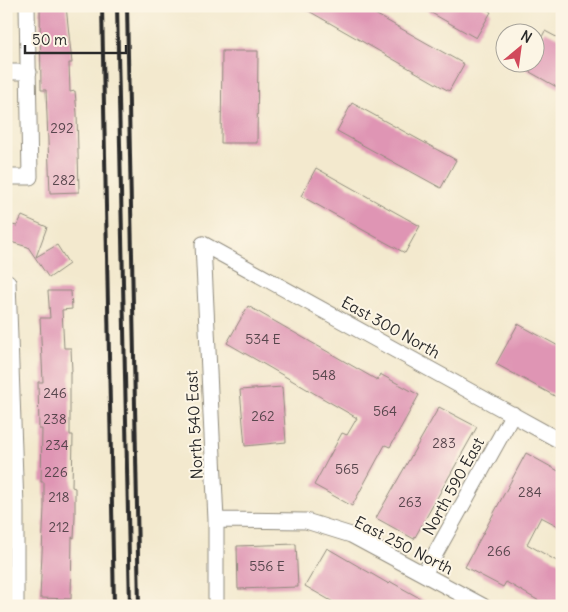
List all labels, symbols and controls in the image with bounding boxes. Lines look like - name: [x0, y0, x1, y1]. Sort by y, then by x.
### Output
- scale bar: [25, 22, 126, 54]
- north arrow: [496, 22, 546, 72]
- text: N: [518, 26, 535, 47]
- text: 50 m: [32, 30, 67, 49]
- house number: 292: [50, 119, 74, 137]
- house number: 282: [52, 171, 76, 189]
- street label: East 300 North: [338, 292, 444, 362]
- house number: 534 E: [245, 330, 281, 348]
- house number: 548: [312, 366, 336, 384]
- street label: North 540 East: [181, 370, 207, 480]
- house number: 246: [43, 384, 67, 402]
- house number: 564: [373, 402, 397, 420]
- house number: 262: [251, 407, 275, 425]
- house number: 238: [43, 410, 67, 428]
- street label: North 590 East: [418, 433, 488, 538]
- house number: 283: [432, 434, 456, 452]
- house number: 234: [45, 436, 69, 454]
- house number: 565: [335, 460, 359, 478]
- house number: 226: [44, 463, 68, 481]
- house number: 284: [518, 483, 542, 501]
- house number: 218: [48, 488, 70, 506]
- house number: 263: [398, 493, 422, 511]
- street label: East 250 North: [351, 512, 457, 578]
- house number: 212: [49, 518, 70, 536]
- house number: 266: [487, 542, 511, 560]
- house number: 556 E: [249, 557, 285, 575]

